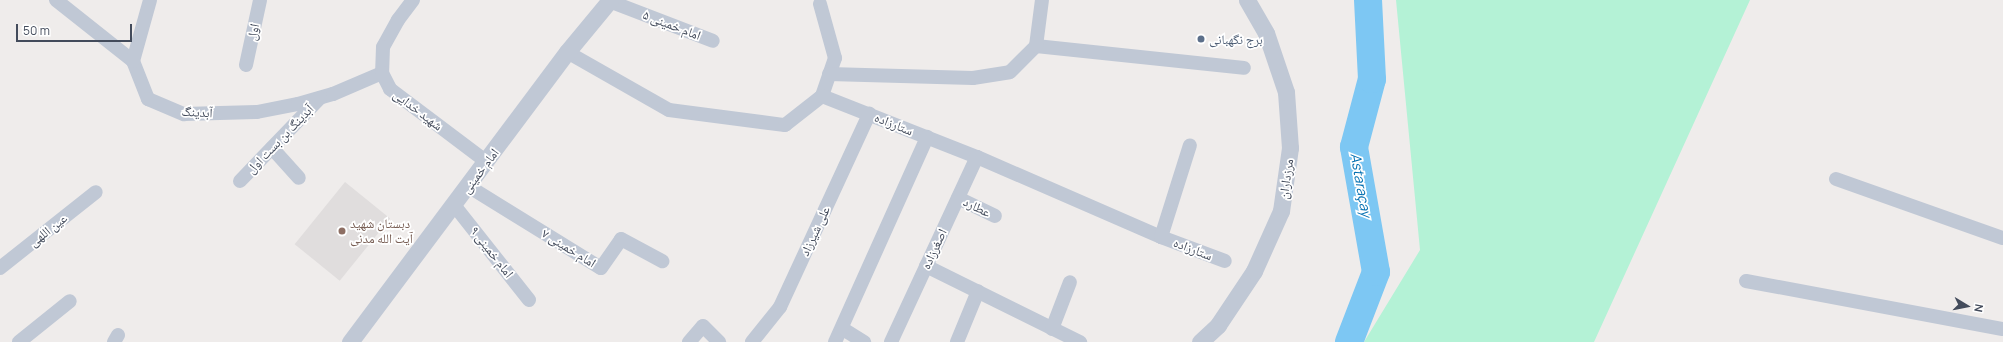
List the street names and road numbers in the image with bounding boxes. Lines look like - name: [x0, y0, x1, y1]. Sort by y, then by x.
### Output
- street label: امام خمینی ۵: [641, 7, 703, 43]
- street label: اول: [244, 22, 262, 42]
- street label: شهید خدایی: [390, 86, 446, 134]
- street label: آبدینگ بن بست اول: [243, 101, 317, 177]
- street label: آبدینگ: [181, 103, 213, 121]
- street label: ستارزاده: [872, 109, 916, 139]
- street label: امام خمینی: [458, 145, 502, 197]
- street label: مرزداران: [1275, 158, 1297, 200]
- street label: عطارد: [961, 194, 993, 220]
- street label: علی شیرزاد: [797, 204, 833, 258]
- street label: عین اللهی: [26, 210, 70, 250]
- street label: امام خمینی ۹: [467, 223, 517, 281]
- street label: امام خمینی ۷: [539, 225, 599, 271]
- street label: اصغرزاده: [918, 226, 950, 272]
- street label: ستارزاده: [1171, 234, 1215, 264]

